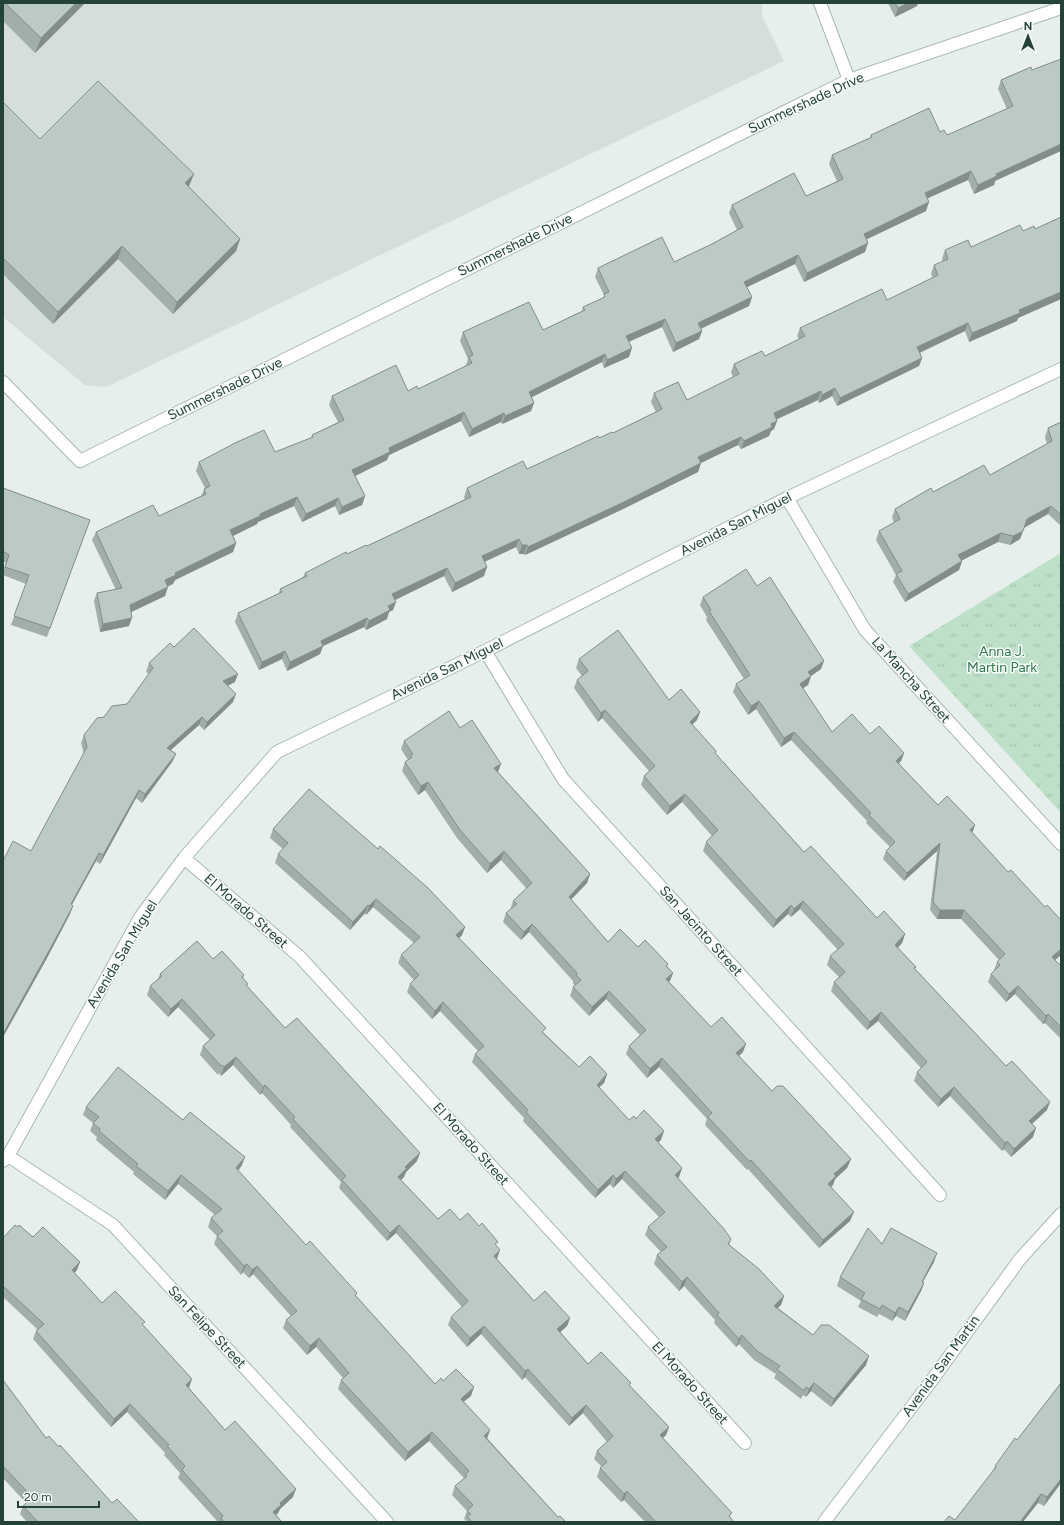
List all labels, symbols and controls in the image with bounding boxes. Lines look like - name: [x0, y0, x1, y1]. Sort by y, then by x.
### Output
- north arrow: [1008, 16, 1048, 56]
- text: N: [1024, 20, 1032, 33]
- street label: Summershade Drive: [745, 69, 867, 137]
- street label: Summershade Drive: [455, 210, 576, 280]
- street label: Summershade Drive: [165, 354, 286, 424]
- street label: Avenida San Miguel: [677, 489, 795, 559]
- street label: La Mancha Street: [868, 633, 954, 727]
- street label: Avenida San Miguel: [388, 634, 506, 704]
- park label: Anna J. Martin Park: [967, 643, 1037, 676]
- street label: El Morado Street: [201, 870, 291, 952]
- street label: San Jacinto Street: [656, 882, 746, 980]
- street label: Avenida San Miguel: [83, 897, 161, 1011]
- street label: El Morado Street: [429, 1099, 513, 1189]
- street label: San Felipe Street: [164, 1282, 250, 1372]
- street label: Avenida San Martin: [899, 1312, 984, 1420]
- street label: El Morado Street: [648, 1338, 732, 1428]
- scale bar: [18, 1483, 99, 1509]
- text: 20 m: [24, 1490, 52, 1504]

